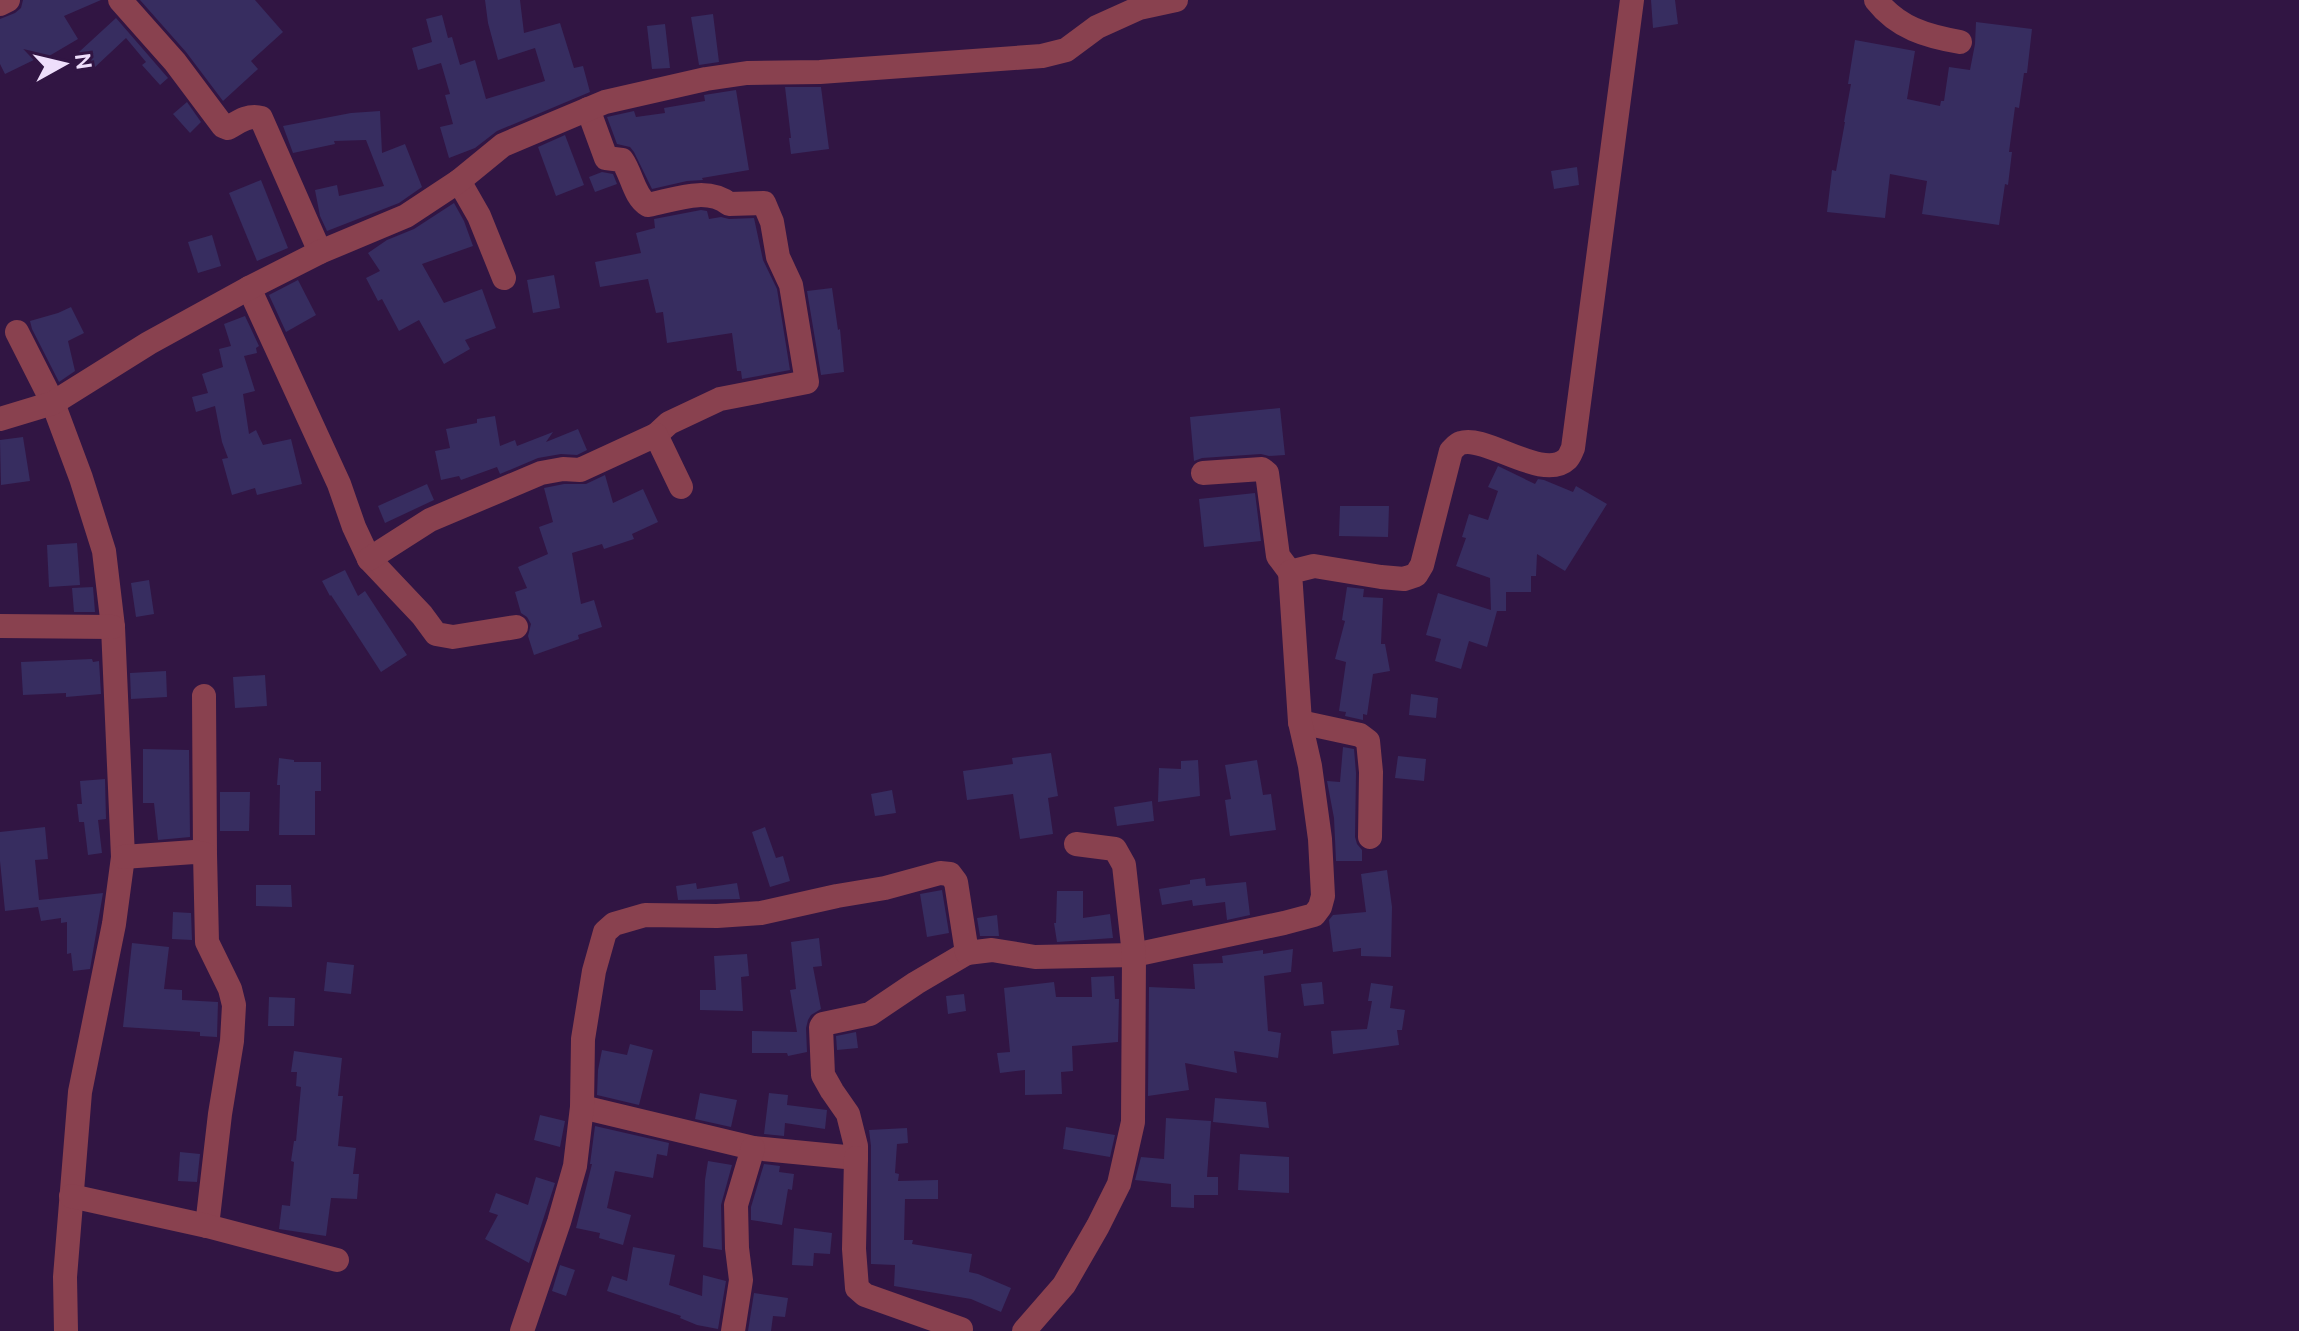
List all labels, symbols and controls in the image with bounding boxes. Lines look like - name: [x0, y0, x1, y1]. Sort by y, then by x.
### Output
- north arrow: [24, 24, 104, 104]
- text: N: [71, 51, 98, 71]

